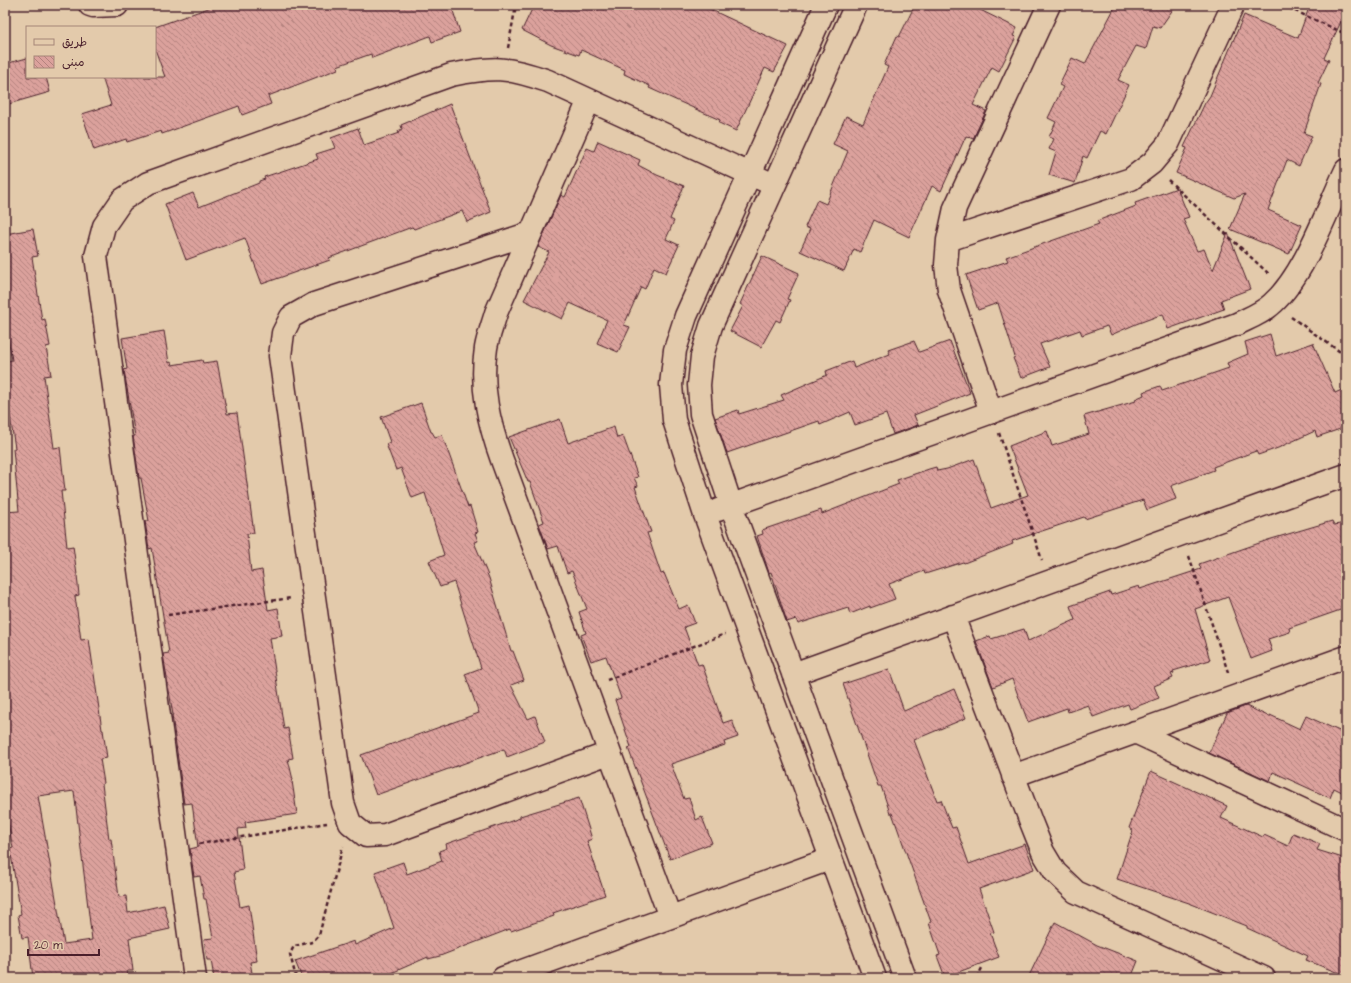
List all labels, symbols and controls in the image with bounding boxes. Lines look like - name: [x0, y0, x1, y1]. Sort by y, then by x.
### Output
- legend: [26, 26, 156, 78]
- text: طريق: [62, 34, 87, 51]
- text: مبنى: [62, 54, 85, 71]
- scale bar: [28, 931, 99, 957]
- text: 20 m: [34, 937, 63, 954]

